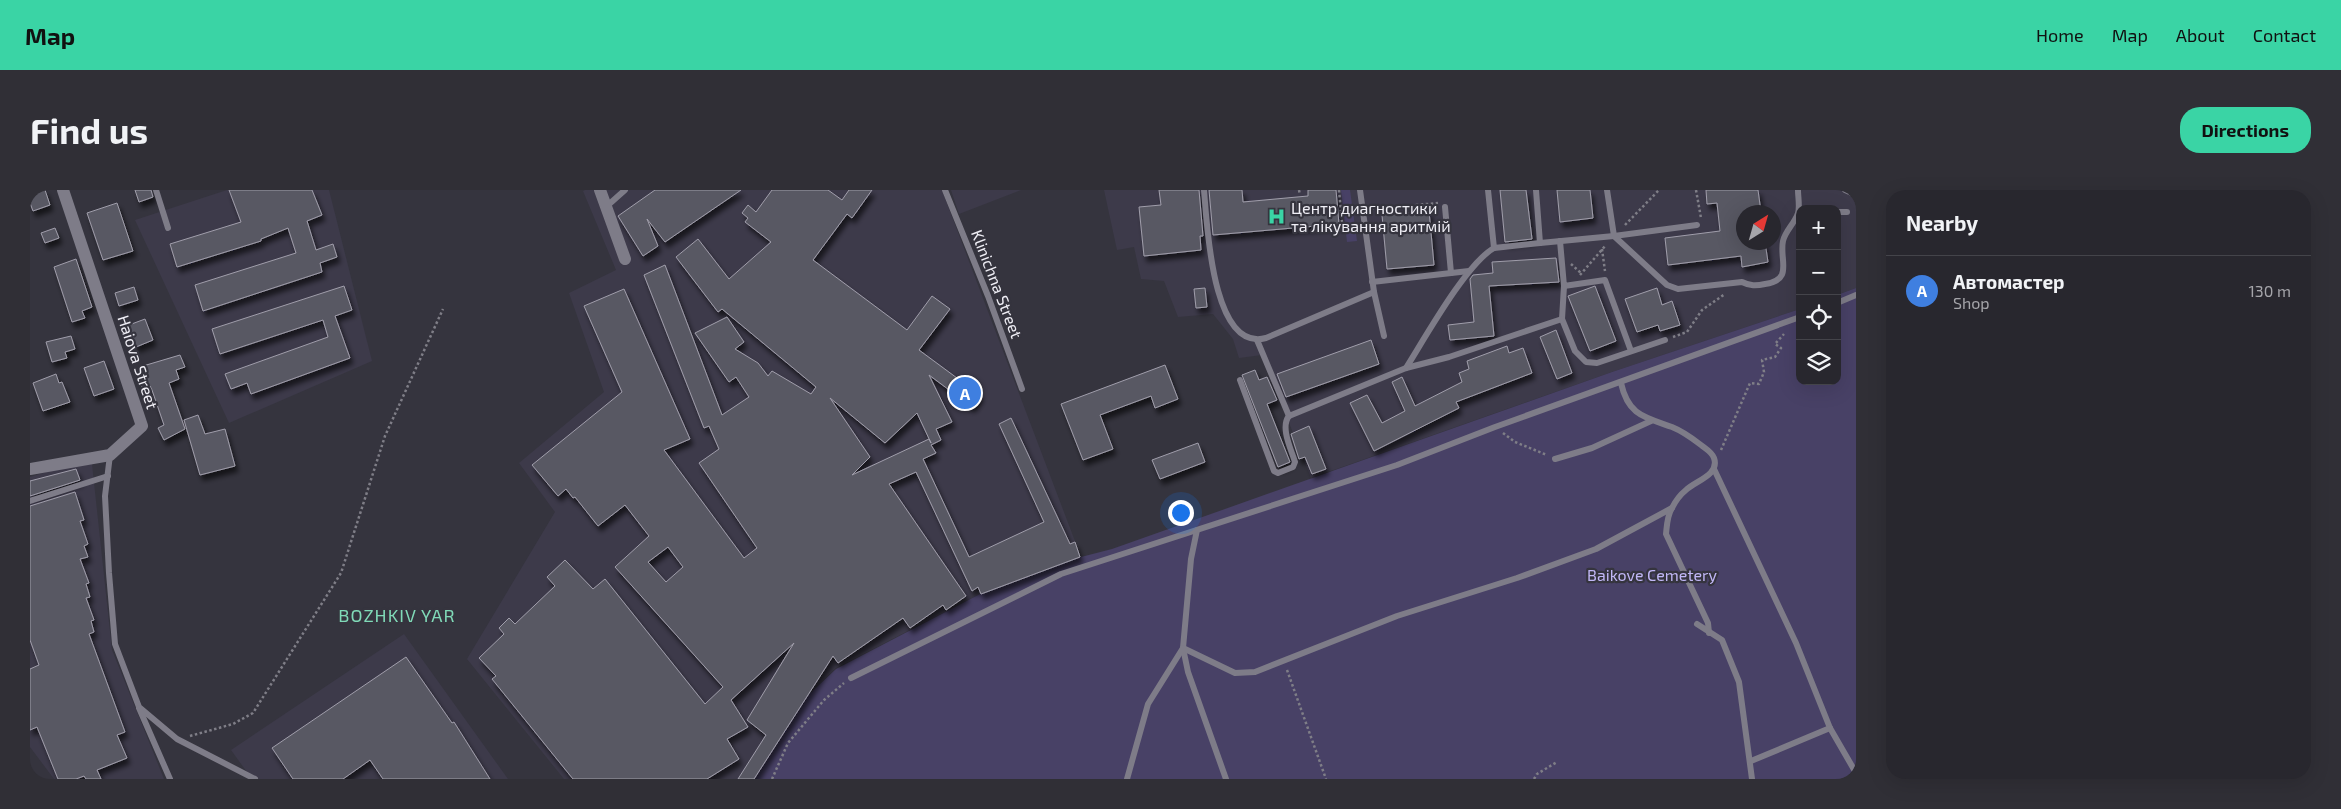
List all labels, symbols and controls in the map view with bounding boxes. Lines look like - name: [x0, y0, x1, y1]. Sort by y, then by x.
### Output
- text: Map: [25, 21, 75, 50]
- text: Home: [2036, 24, 2084, 46]
- text: Map: [2112, 24, 2148, 46]
- text: About: [2176, 24, 2225, 46]
- text: Contact: [2253, 24, 2316, 46]
- button: Directions: [2180, 107, 2311, 153]
- text: Find us: [30, 109, 148, 151]
- place label: Центр диагностики та лікування аритмій: [1291, 198, 1451, 236]
- north arrow: [1736, 205, 1781, 250]
- map controls: [1796, 205, 1841, 385]
- button: +: [1796, 205, 1841, 250]
- hospital icon: Центр диагностики та лікування аритмій: [1267, 207, 1287, 227]
- text: Nearby: [1906, 210, 1978, 235]
- street label: Klinichna Street: [968, 227, 1027, 341]
- button: −: [1796, 250, 1841, 295]
- text: Автомастер: [1953, 270, 2065, 293]
- text: A: [1917, 281, 1927, 300]
- text: 130 m: [2249, 281, 2291, 300]
- text: Shop: [1953, 293, 1990, 312]
- button: locate: [1796, 295, 1841, 340]
- street label: Haiova Street: [114, 312, 163, 411]
- button: layers: [1796, 340, 1841, 385]
- pin: A: [949, 374, 981, 412]
- your location: [1168, 500, 1194, 526]
- park label: Baikove Cemetery: [1587, 565, 1718, 584]
- district label: BOZHKIV YAR: [338, 604, 456, 626]

